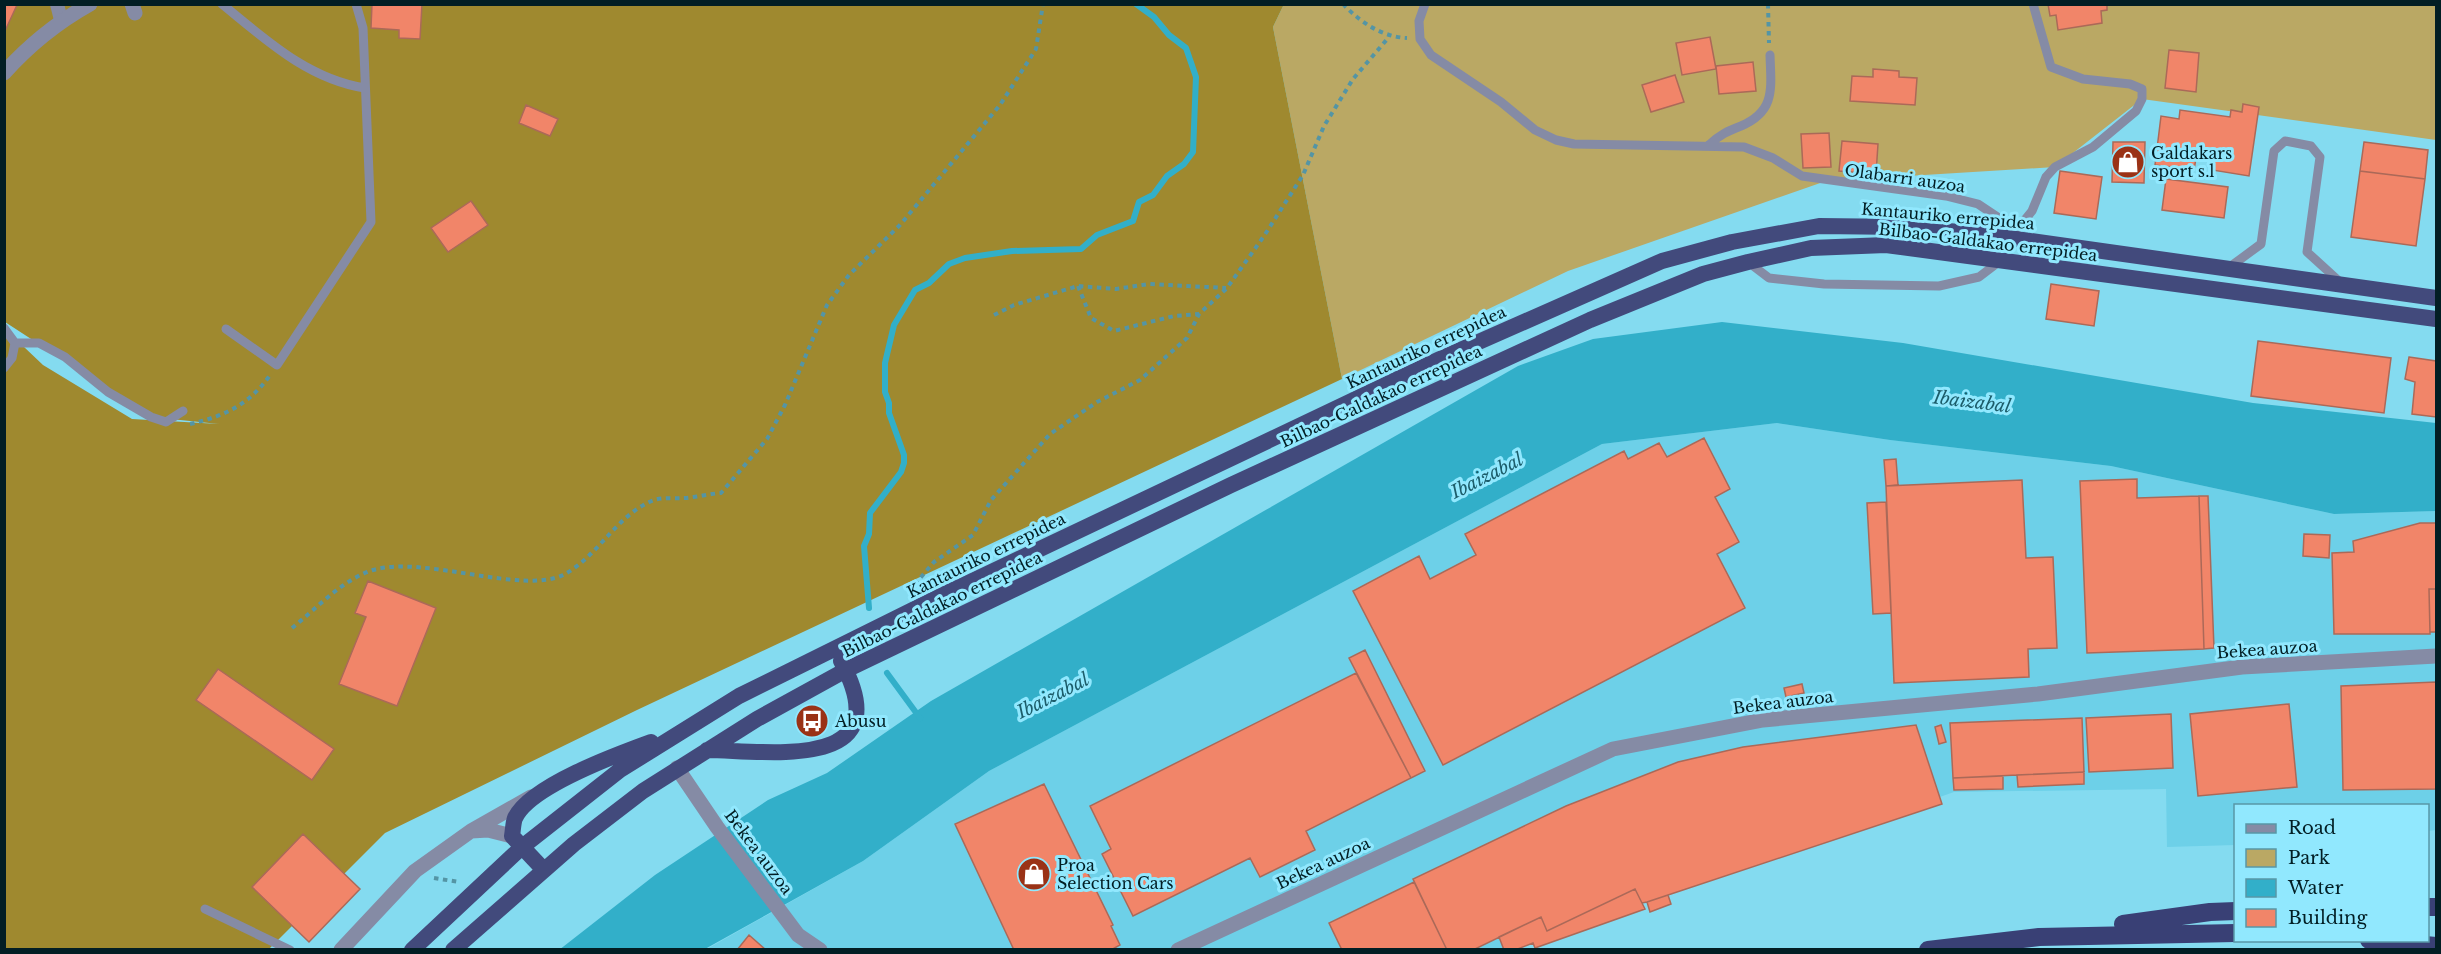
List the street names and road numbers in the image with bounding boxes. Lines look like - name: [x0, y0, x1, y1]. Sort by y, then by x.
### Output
- street label: Olabarri auzoa: [1843, 160, 1967, 196]
- street label: Kantauriko errepidea: [1860, 198, 2036, 234]
- street label: Bilbao-Galdakao errepidea: [1878, 219, 2099, 265]
- street label: Kantauriko errepidea: [1343, 301, 1509, 393]
- street label: Bilbao-Galdakao errepidea: [1277, 340, 1485, 452]
- street label: Kantauriko errepidea: [903, 508, 1069, 602]
- street label: Bilbao-Galdakao errepidea: [839, 547, 1045, 661]
- street label: Bekea auzoa: [2216, 635, 2318, 662]
- street label: Bekea auzoa: [1732, 686, 1834, 718]
- street label: Bekea auzoa: [721, 806, 797, 898]
- street label: Bekea auzoa: [1273, 833, 1373, 893]

